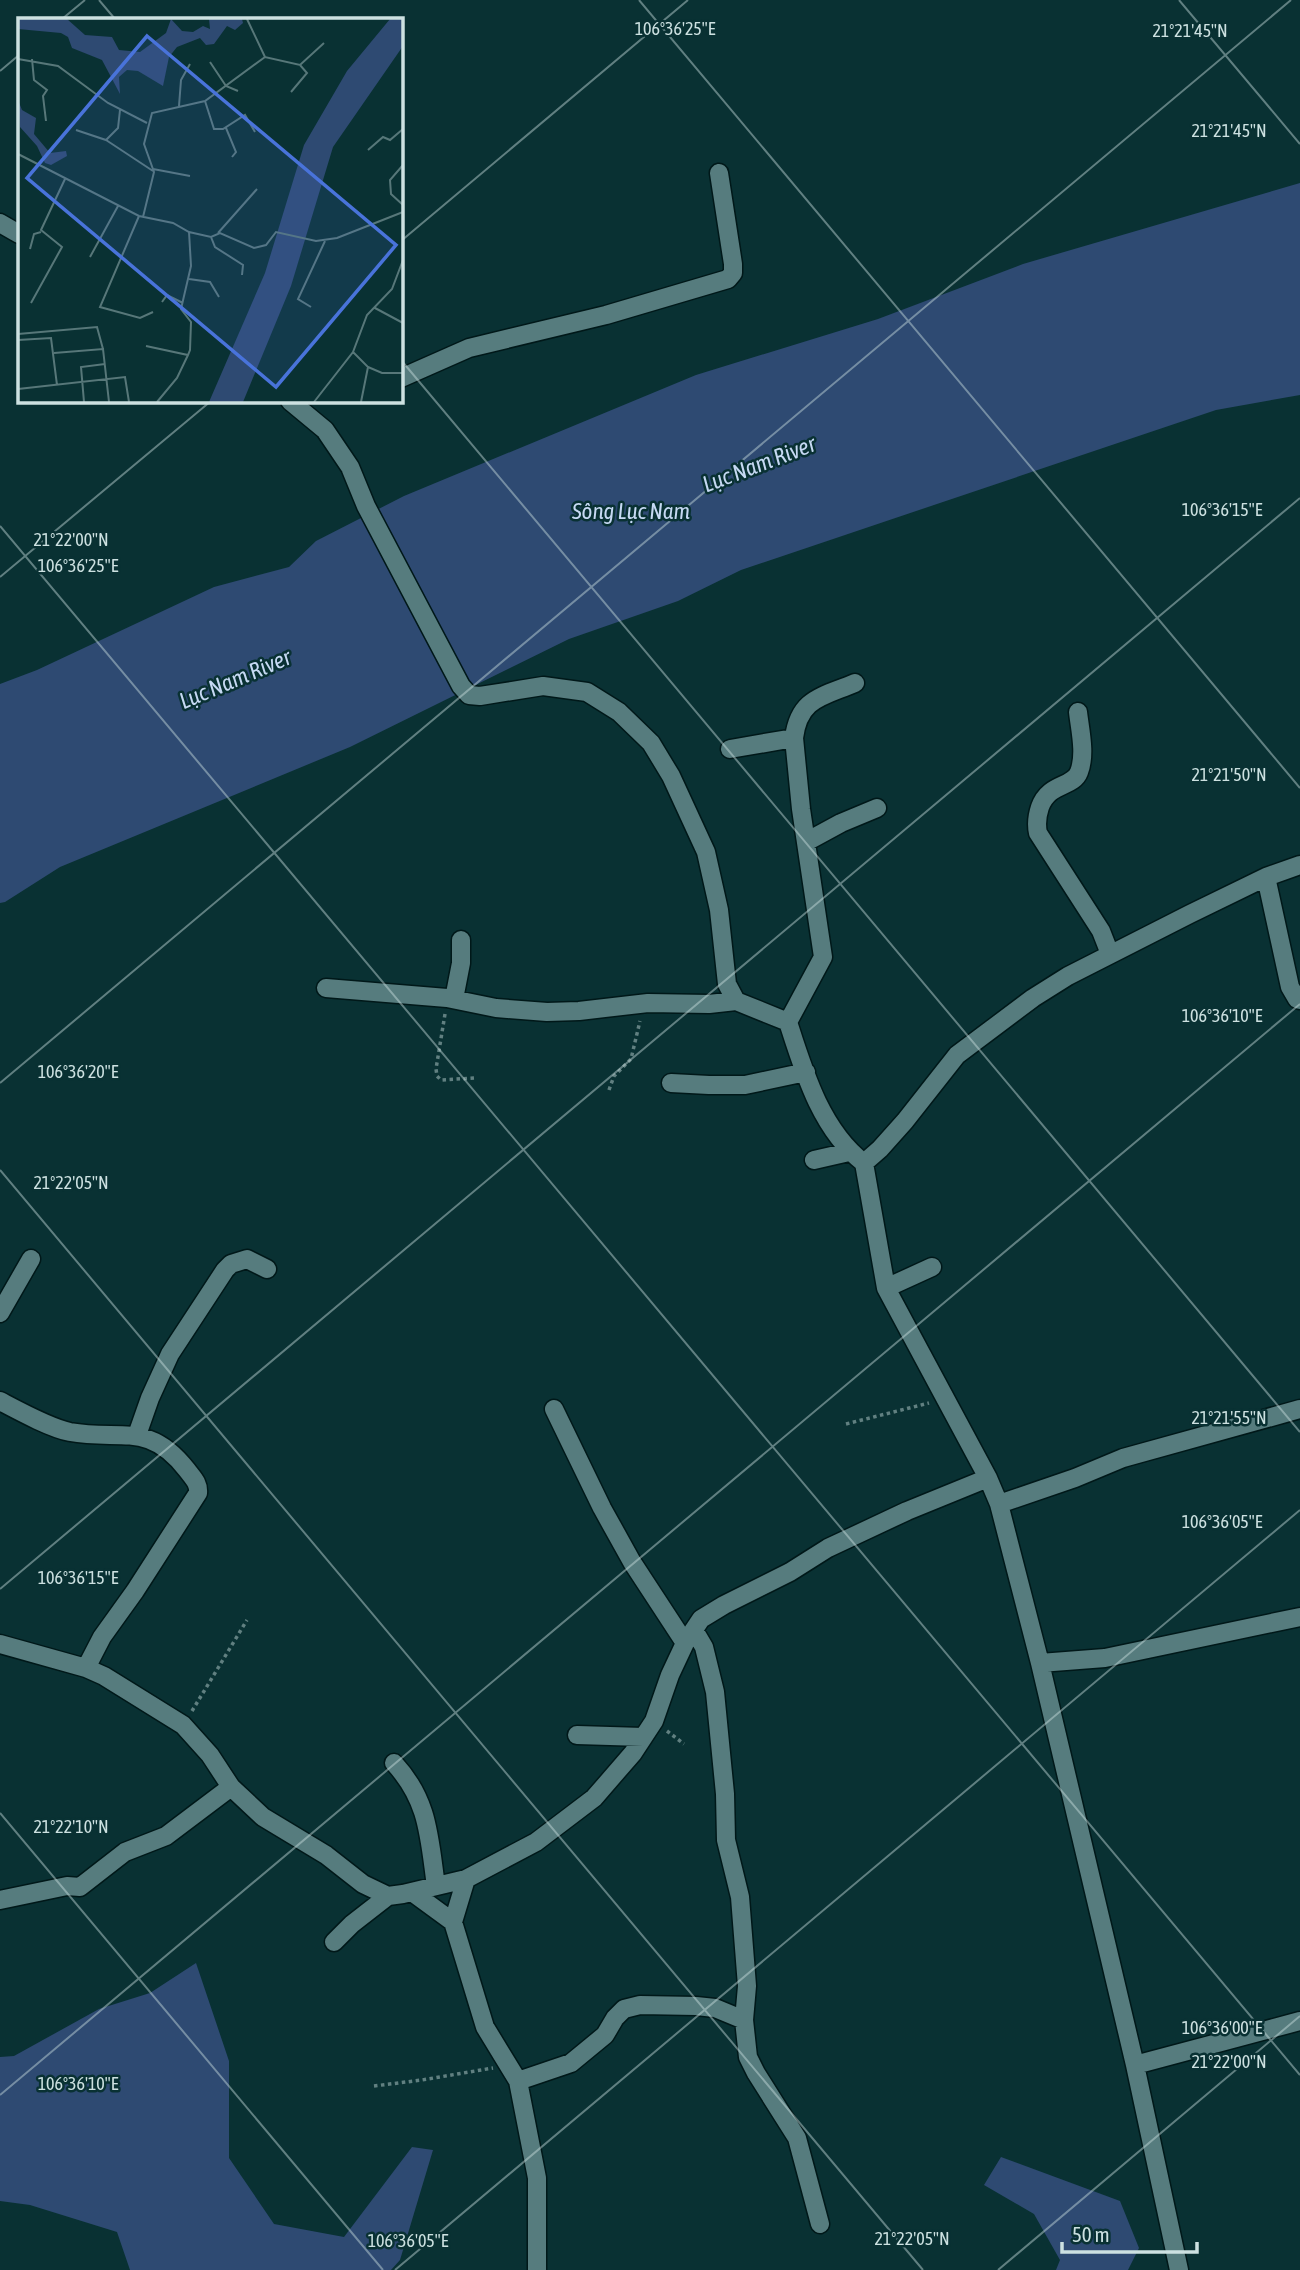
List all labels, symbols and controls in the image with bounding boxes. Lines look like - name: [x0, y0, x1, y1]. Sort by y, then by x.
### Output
- inset map: [18, 18, 402, 402]
- text: 106°36'25"E: [635, 18, 716, 39]
- text: 21°21'45"N: [1152, 20, 1228, 41]
- text: 21°21'45"N: [1191, 120, 1267, 141]
- water label: Lục Nam River: [699, 430, 820, 497]
- water label: Sông Lục Nam: [571, 498, 690, 524]
- text: 106°36'15"E: [1182, 499, 1263, 520]
- text: 21°22'00"N: [33, 529, 109, 550]
- text: 106°36'25"E: [38, 555, 119, 576]
- water label: Lục Nam River: [175, 643, 296, 714]
- text: 21°21'50"N: [1191, 764, 1267, 785]
- text: 106°36'10"E: [1182, 1005, 1263, 1026]
- text: 106°36'20"E: [38, 1061, 119, 1082]
- text: 21°22'05"N: [33, 1172, 109, 1193]
- text: 21°21'55"N: [1191, 1407, 1267, 1428]
- text: 106°36'05"E: [1182, 1511, 1263, 1532]
- text: 106°36'15"E: [38, 1567, 119, 1588]
- text: 21°22'10"N: [33, 1816, 109, 1837]
- text: 106°36'00"E: [1182, 2017, 1263, 2038]
- text: 21°22'00"N: [1191, 2051, 1267, 2072]
- text: 106°36'10"E: [38, 2073, 119, 2094]
- scale bar: [1062, 2210, 1197, 2254]
- text: 50 m: [1072, 2222, 1110, 2246]
- text: 21°22'05"N: [874, 2228, 950, 2249]
- text: 106°36'05"E: [368, 2230, 449, 2251]

